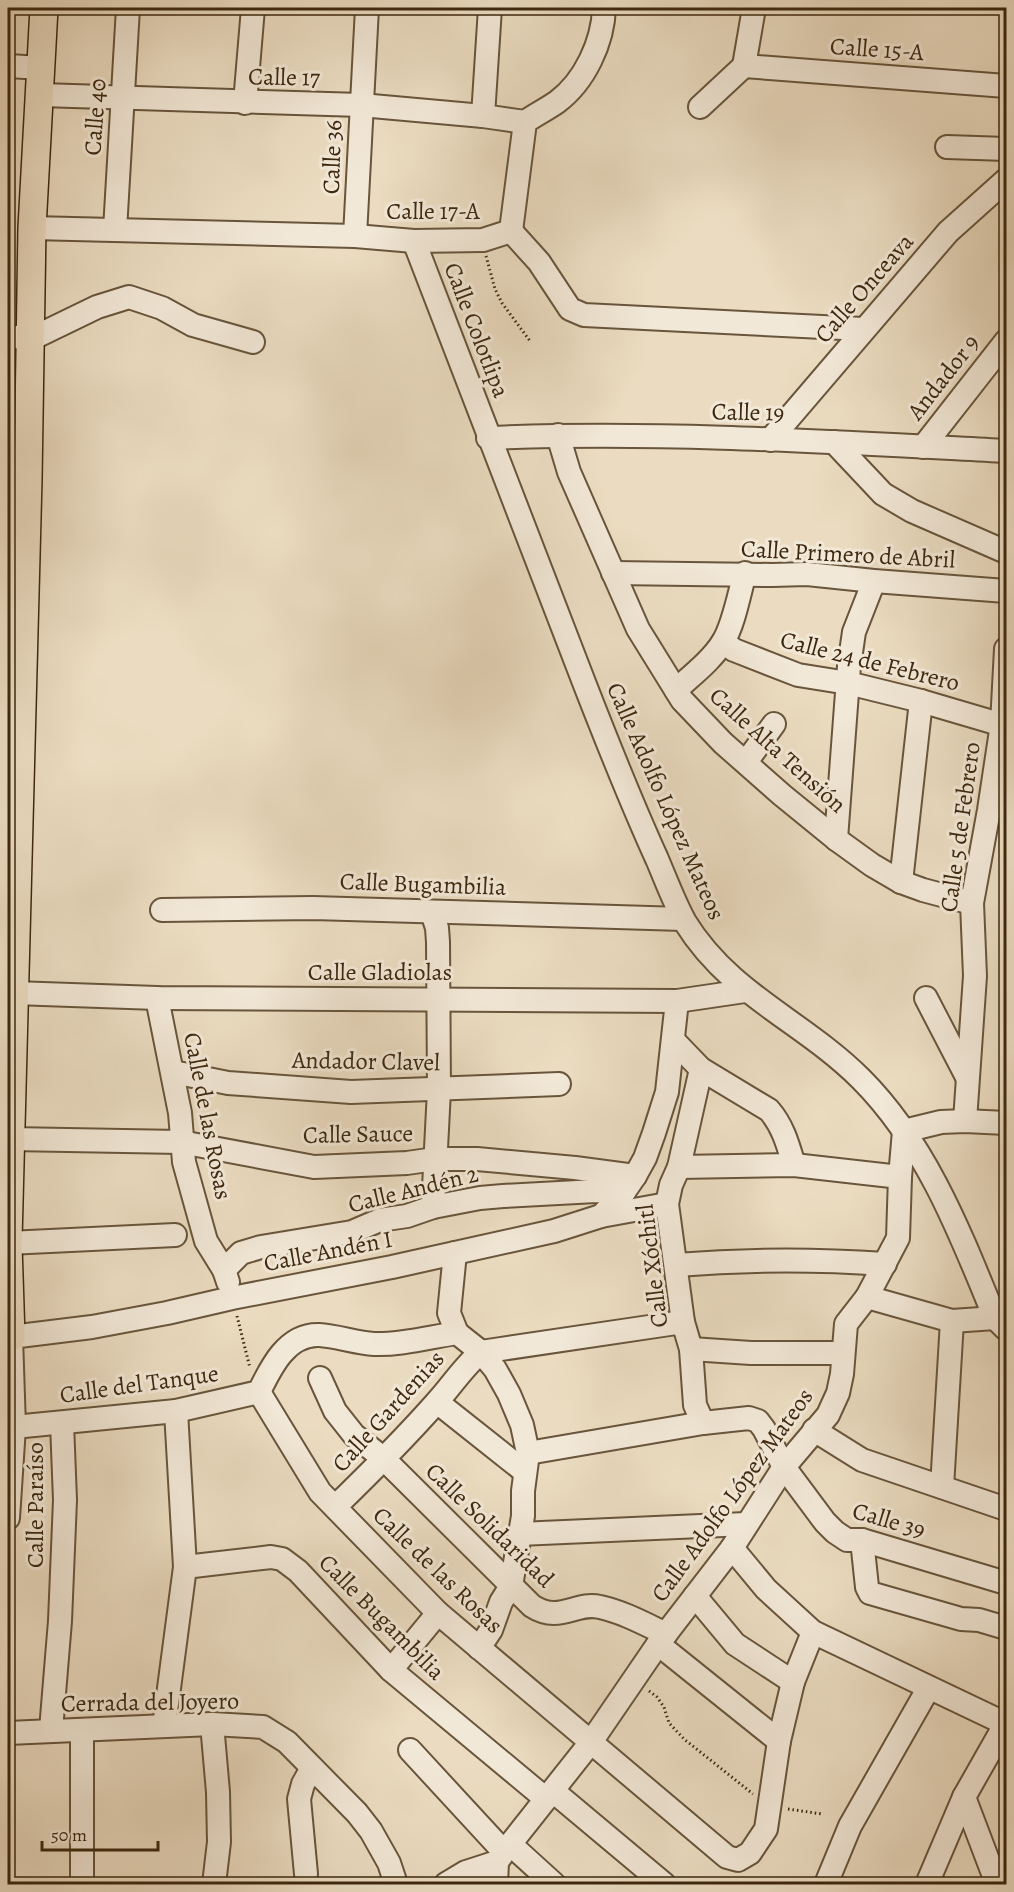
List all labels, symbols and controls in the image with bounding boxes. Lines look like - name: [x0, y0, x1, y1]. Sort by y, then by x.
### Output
- street label: Calle 15-A: [829, 30, 926, 68]
- street label: Calle 17: [248, 60, 321, 94]
- street label: Calle 40: [76, 77, 114, 157]
- street label: Calle 36: [315, 119, 349, 195]
- street label: Calle 17-A: [386, 195, 481, 227]
- street label: Calle Onceava: [807, 226, 921, 350]
- street label: Calle Colotlipa: [437, 258, 518, 403]
- street label: Andador 9: [899, 328, 987, 427]
- street label: Calle 19: [711, 395, 785, 429]
- street label: Calle Primero de Abril: [740, 532, 956, 576]
- street label: Calle 24 de Febrero: [777, 623, 963, 699]
- street label: Calle Adolfo López Mateos: [599, 677, 733, 925]
- street label: Calle Alta Tensión: [703, 680, 853, 820]
- street label: Calle 5 de Febrero: [932, 740, 988, 914]
- street label: Calle Bugambilia: [339, 865, 508, 903]
- street label: Calle Gladiolas: [308, 956, 452, 988]
- street label: Calle de las Rosas: [176, 1030, 240, 1202]
- street label: Andador Clavel: [291, 1044, 440, 1078]
- street label: Calle Sauce: [303, 1117, 413, 1151]
- street label: Calle Andén 2: [345, 1157, 481, 1221]
- street label: Calle Xóchitl: [629, 1202, 675, 1329]
- street label: Calle Andén I: [261, 1223, 395, 1279]
- street label: Calle Gardenias: [325, 1343, 451, 1479]
- street label: Calle del Tanque: [58, 1357, 220, 1411]
- street label: Calle Adolfo López Mateos: [644, 1382, 820, 1608]
- street label: Calle Paraíso: [19, 1442, 51, 1568]
- street label: Calle Solidaridad: [419, 1455, 561, 1595]
- street label: Calle 39: [849, 1494, 929, 1546]
- street label: Calle de las Rosas: [366, 1500, 510, 1640]
- street label: Calle Bugambilia: [312, 1547, 453, 1688]
- street label: Cerrada del Joyero: [61, 1684, 239, 1720]
- scale bar: [42, 1814, 158, 1852]
- text: 50 m: [51, 1823, 87, 1847]

